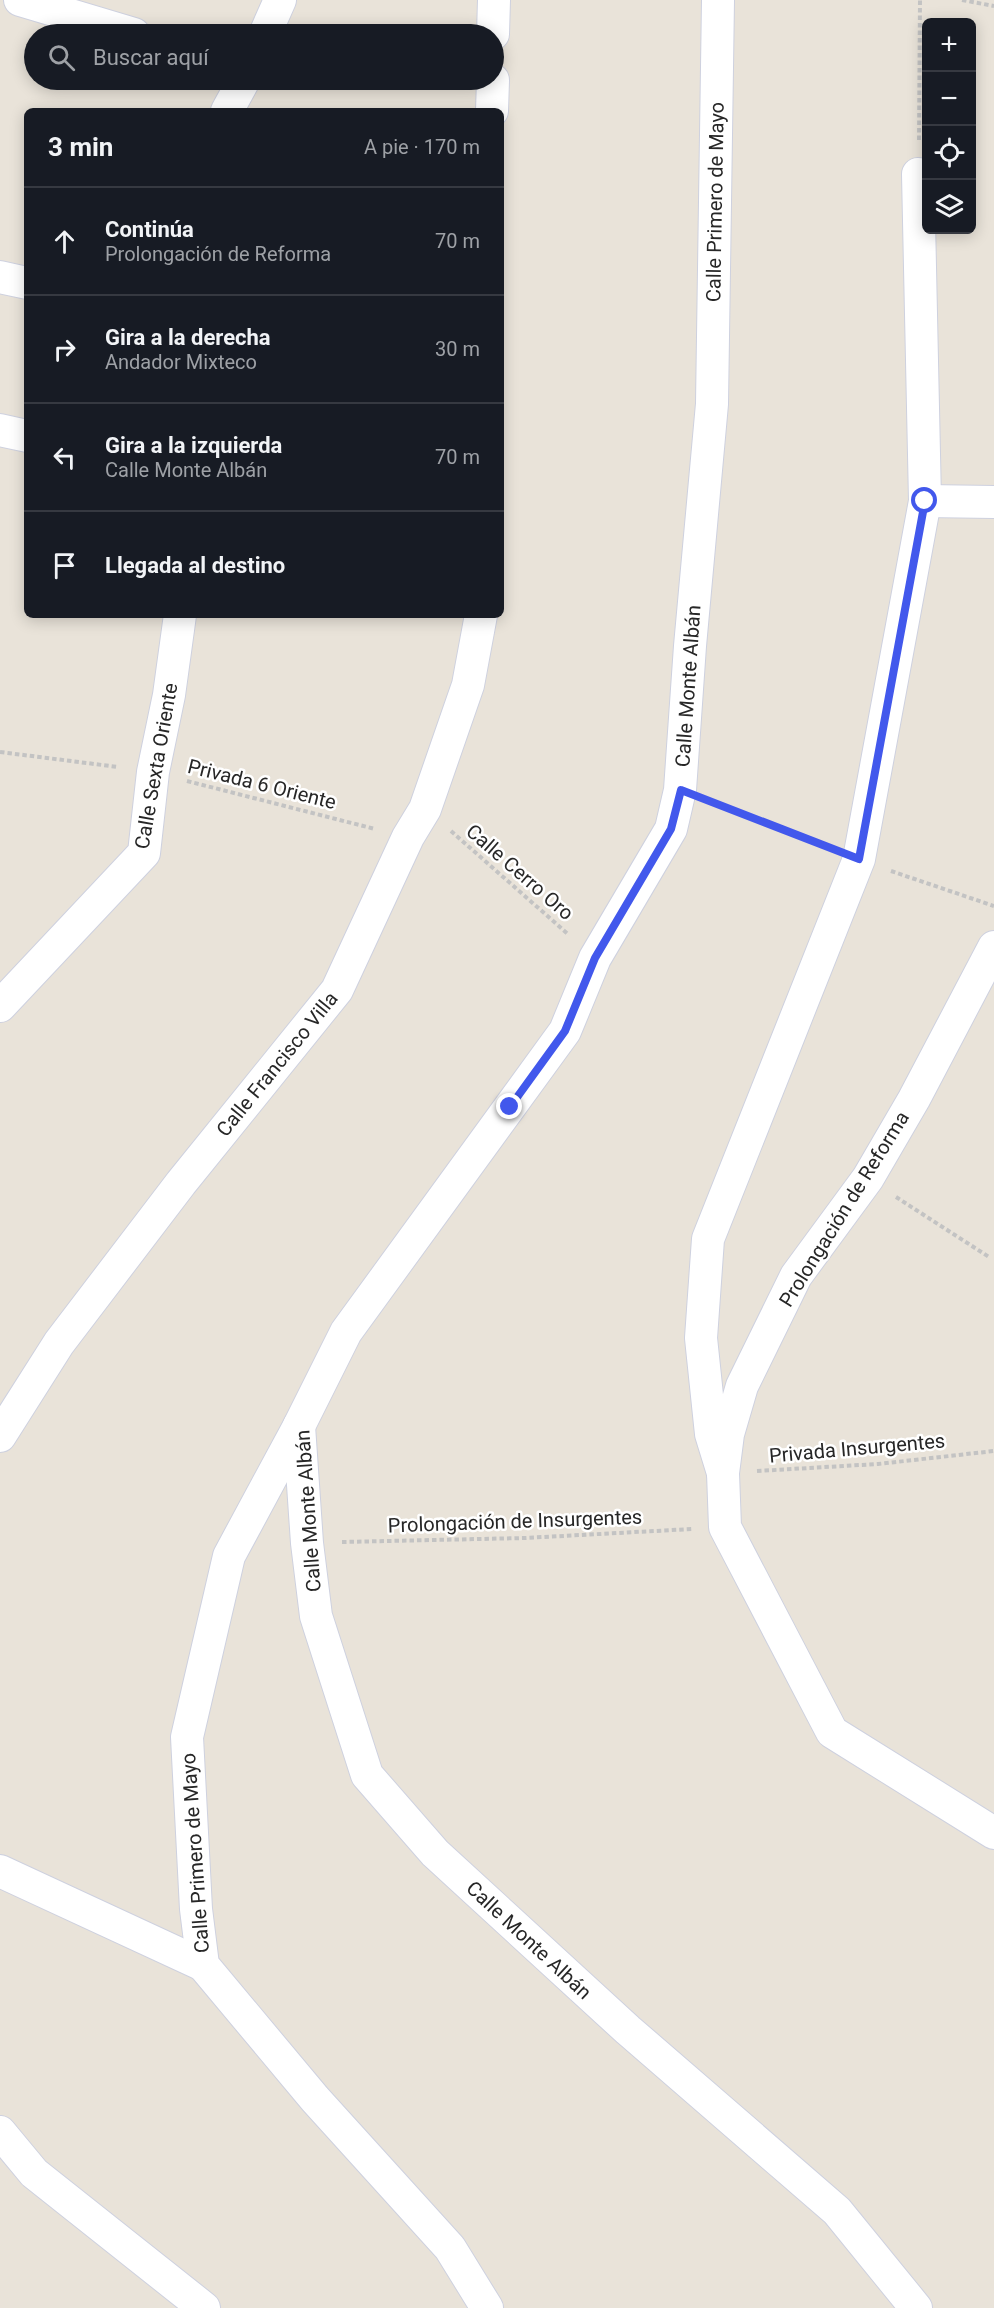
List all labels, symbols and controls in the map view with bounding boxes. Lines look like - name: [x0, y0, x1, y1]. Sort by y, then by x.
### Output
- map controls: [922, 18, 976, 234]
- button: +: [922, 18, 976, 72]
- search box: [24, 24, 504, 90]
- icon: search: [45, 41, 78, 74]
- text: Buscar aquí: [93, 45, 209, 70]
- button: −: [922, 72, 976, 126]
- street label: Calle Primero de Mayo: [701, 102, 729, 302]
- button: locate: [922, 126, 976, 180]
- text: 3 min: [48, 132, 113, 162]
- text: A pie · 170 m: [364, 135, 480, 159]
- button: layers: [922, 180, 976, 234]
- text: Continúa: [105, 217, 194, 242]
- icon: ahead: [48, 225, 81, 258]
- text: 70 m: [435, 229, 480, 253]
- text: Prolongación de Reforma: [105, 242, 331, 266]
- text: Gira a la derecha: [105, 325, 271, 350]
- icon: right: [48, 333, 81, 366]
- text: 30 m: [435, 337, 480, 361]
- text: Andador Mixteco: [105, 350, 257, 374]
- text: Gira a la izquierda: [105, 433, 282, 458]
- icon: left: [48, 441, 81, 474]
- text: 70 m: [435, 445, 480, 469]
- text: Calle Monte Albán: [105, 458, 267, 482]
- route start: [911, 487, 937, 513]
- icon: arrive: [48, 549, 81, 582]
- text: Llegada al destino: [105, 553, 285, 578]
- street label: Calle Monte Albán: [670, 604, 706, 768]
- street label: Calle Sexta Oriente: [130, 681, 182, 851]
- street label: Privada 6 Oriente: [185, 754, 339, 814]
- street label: Calle Cerro Oro: [461, 819, 579, 925]
- street label: Calle Francisco Villa: [211, 987, 343, 1141]
- route end: [496, 1093, 522, 1119]
- street label: Prolongación de Reforma: [774, 1107, 914, 1311]
- street label: Privada Insurgentes: [768, 1428, 946, 1468]
- street label: Calle Monte Albán: [290, 1429, 326, 1593]
- street label: Prolongación de Insurgentes: [387, 1505, 643, 1537]
- street label: Calle Primero de Mayo: [176, 1752, 214, 1954]
- street label: Calle Monte Albán: [461, 1876, 597, 2004]

